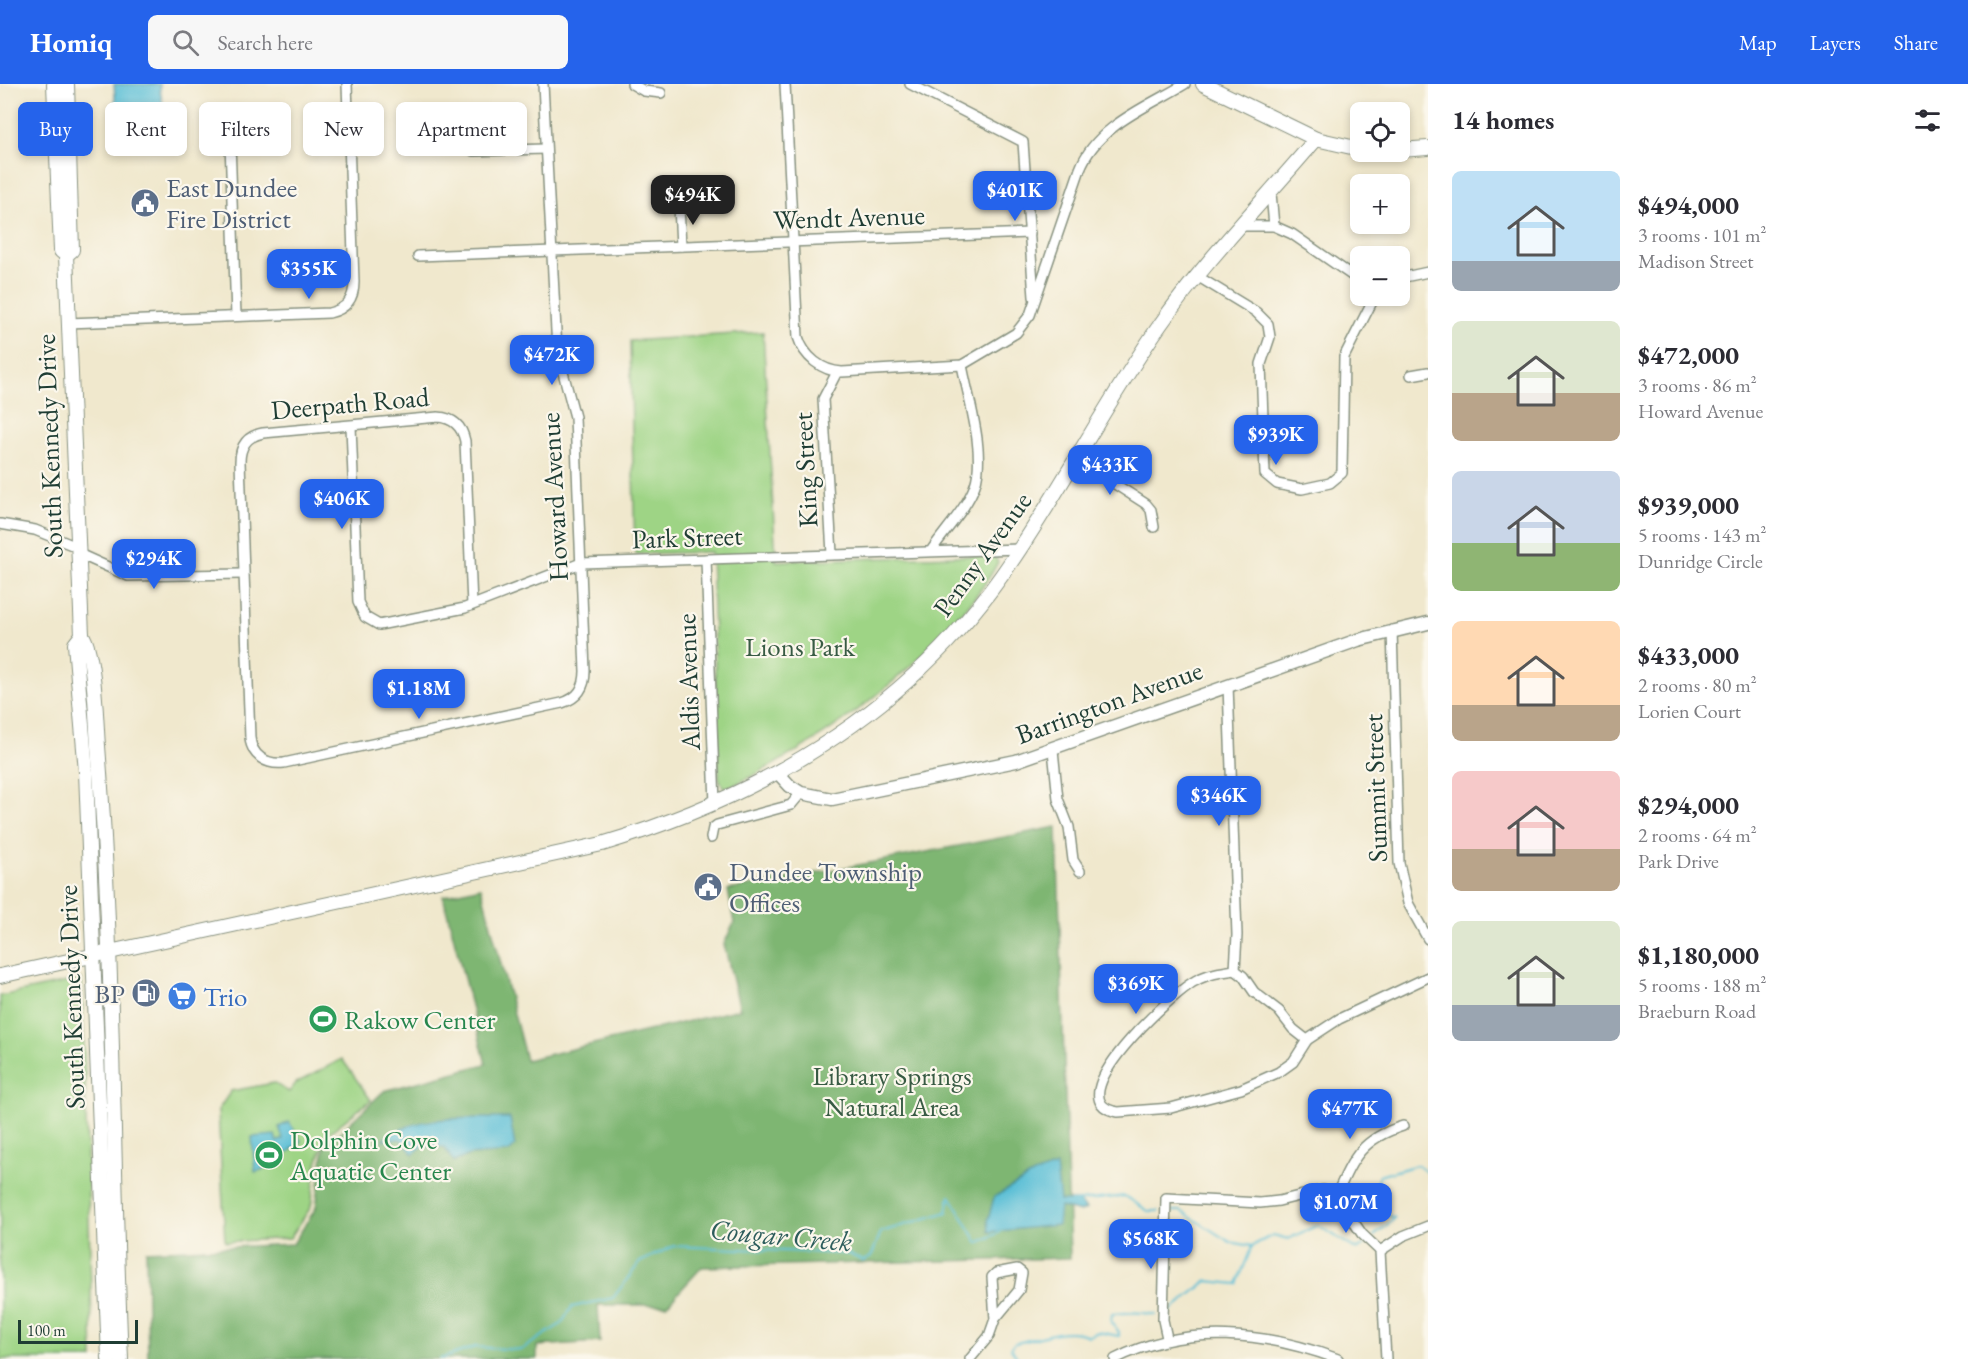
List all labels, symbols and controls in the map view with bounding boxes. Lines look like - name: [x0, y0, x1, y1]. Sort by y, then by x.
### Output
- search box: [148, 15, 568, 69]
- text: Homiq: [30, 24, 112, 60]
- icon: search: [169, 26, 202, 59]
- text: Search here: [217, 28, 313, 57]
- text: Map: [1739, 29, 1777, 56]
- text: Layers: [1810, 29, 1861, 56]
- text: Share: [1894, 29, 1938, 56]
- chip: Buy: [18, 102, 93, 156]
- chip: Rent: [105, 102, 187, 156]
- chip: Filters: [199, 102, 291, 156]
- chip: New: [303, 102, 384, 156]
- chip: Apartment: [396, 102, 527, 156]
- map controls: [1350, 102, 1410, 306]
- button: locate: [1350, 102, 1410, 162]
- text: 14 homes: [1452, 103, 1554, 137]
- icon: filters: [1911, 104, 1944, 137]
- place label: East Dundee Fire District: [166, 170, 297, 236]
- pin: $401K: [973, 171, 1057, 222]
- button: +: [1350, 174, 1410, 234]
- pin: $494K: [651, 175, 735, 226]
- text: $401K: [987, 177, 1043, 203]
- text: $494K: [665, 181, 721, 207]
- public building icon: East Dundee Fire District: [129, 187, 161, 219]
- text: $494,000: [1638, 188, 1739, 222]
- icon: home: [1500, 195, 1572, 267]
- street label: Wendt Avenue: [773, 197, 925, 237]
- text: 3 rooms · 101 m²: [1638, 222, 1766, 248]
- button: −: [1350, 246, 1410, 306]
- text: Madison Street: [1638, 248, 1753, 274]
- pin: $355K: [267, 249, 351, 300]
- text: $355K: [281, 255, 337, 281]
- street label: South Kennedy Drive: [28, 333, 70, 559]
- pin: $472K: [510, 335, 594, 386]
- text: $472,000: [1638, 338, 1739, 372]
- text: $472K: [524, 341, 580, 367]
- icon: home: [1500, 345, 1572, 417]
- text: 3 rooms · 86 m²: [1638, 372, 1757, 398]
- street label: Deerpath Road: [269, 379, 431, 427]
- text: Howard Avenue: [1638, 398, 1763, 424]
- street label: King Street: [784, 411, 826, 529]
- street label: Howard Avenue: [532, 412, 576, 582]
- pin: $939K: [1234, 415, 1318, 466]
- text: $939K: [1248, 421, 1304, 447]
- pin: $433K: [1068, 445, 1152, 496]
- text: $433K: [1082, 451, 1138, 477]
- pin: $406K: [300, 479, 384, 530]
- text: $406K: [314, 485, 370, 511]
- street label: Penny Avenue: [925, 485, 1039, 623]
- text: $939,000: [1638, 488, 1739, 522]
- icon: home: [1500, 495, 1572, 567]
- street label: Park Street: [631, 518, 743, 556]
- text: 5 rooms · 143 m²: [1638, 522, 1766, 548]
- pin: $294K: [112, 539, 196, 590]
- text: $294K: [126, 545, 182, 571]
- text: Dunridge Circle: [1638, 548, 1763, 574]
- street label: Aldis Avenue: [668, 613, 708, 752]
- park label: Lions Park: [745, 629, 855, 664]
- text: $433,000: [1638, 638, 1739, 672]
- icon: home: [1500, 645, 1572, 717]
- street label: Barrington Avenue: [1011, 652, 1207, 752]
- pin: $1.18M: [370, 669, 468, 720]
- text: 2 rooms · 80 m²: [1638, 672, 1757, 698]
- text: $1.18M: [387, 675, 451, 701]
- text: Lorien Court: [1638, 698, 1741, 724]
- street label: Summit Street: [1355, 713, 1395, 863]
- pin: $346K: [1177, 776, 1261, 827]
- text: $346K: [1191, 782, 1247, 808]
- text: $294,000: [1638, 788, 1739, 822]
- icon: home: [1500, 795, 1572, 867]
- text: 2 rooms · 64 m²: [1638, 822, 1757, 848]
- text: Park Drive: [1638, 848, 1719, 874]
- place label: Dundee Township Offices: [729, 854, 922, 920]
- public building icon: Dundee Township Offices: [692, 871, 724, 903]
- street label: South Kennedy Drive: [50, 884, 92, 1110]
- text: $1,180,000: [1638, 938, 1759, 972]
- icon: home: [1500, 945, 1572, 1017]
- pin: $369K: [1094, 964, 1178, 1015]
- text: $369K: [1108, 970, 1164, 996]
- text: 5 rooms · 188 m²: [1638, 972, 1766, 998]
- place label: BP: [94, 976, 125, 1011]
- fuel station icon: BP: [130, 977, 162, 1009]
- place label: Trio: [203, 979, 247, 1014]
- supermarket icon: Trio: [166, 980, 198, 1012]
- text: Braeburn Road: [1638, 998, 1756, 1024]
- place label: Rakow Center: [344, 1002, 496, 1037]
- sports icon: Rakow Center: [307, 1003, 339, 1035]
- park label: Library Springs Natural Area: [812, 1058, 972, 1124]
- pin: $477K: [1308, 1089, 1392, 1140]
- text: $477K: [1322, 1095, 1378, 1121]
- place label: Dolphin Cove Aquatic Center: [289, 1122, 451, 1188]
- sports icon: Dolphin Cove Aquatic Center: [253, 1139, 285, 1171]
- pin: $1.07M: [1297, 1183, 1395, 1234]
- text: $1.07M: [1314, 1189, 1378, 1215]
- water label: Cougar Creek: [708, 1211, 854, 1259]
- pin: $568K: [1109, 1219, 1193, 1270]
- text: $568K: [1123, 1225, 1179, 1251]
- scale bar: [18, 1317, 138, 1344]
- text: 100 m: [27, 1320, 66, 1341]

